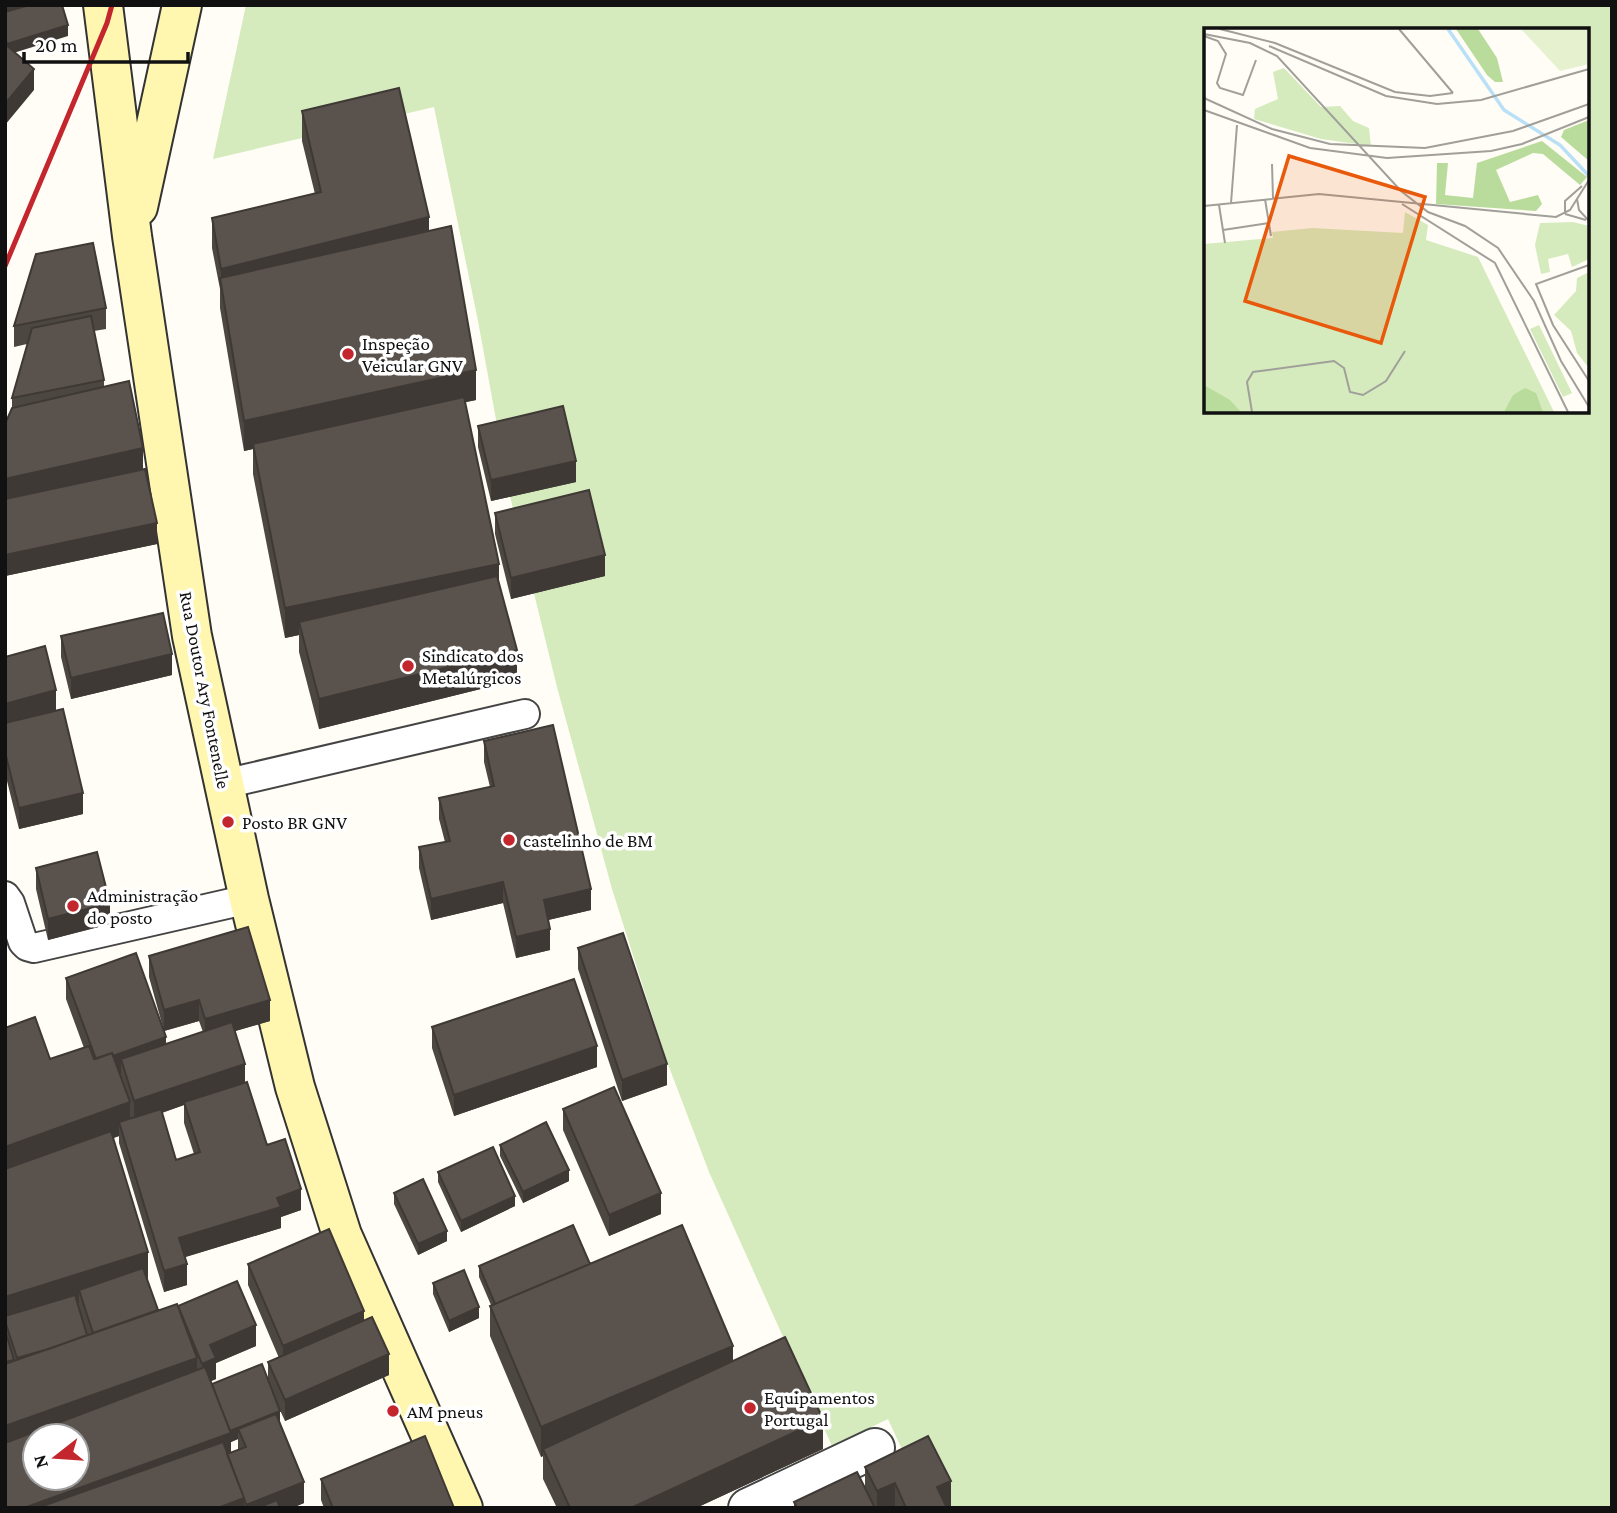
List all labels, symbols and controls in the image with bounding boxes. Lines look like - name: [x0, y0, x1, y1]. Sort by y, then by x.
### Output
- scale bar: [24, 21, 189, 65]
- inset map: [1204, 28, 1589, 413]
- text: 20 m: [35, 33, 78, 57]
- place label: Inspeção Veicular GNV: [362, 333, 463, 376]
- marker: Inspeção Veicular GNV: [340, 346, 356, 362]
- street label: Rua Doutor Ary Fontenelle: [176, 590, 234, 790]
- place label: Sindicato dos Metalúrgicos: [422, 645, 524, 688]
- marker: Sindicato dos Metalúrgicos: [400, 658, 416, 674]
- place label: Posto BR GNV: [242, 812, 347, 833]
- marker: Posto BR GNV: [220, 814, 236, 830]
- place label: castelinho de BM: [523, 830, 653, 851]
- marker: castelinho de BM: [501, 832, 517, 848]
- place label: Administração do posto: [87, 885, 198, 928]
- marker: Administração do posto: [65, 898, 81, 914]
- place label: Equipamentos Portugal: [764, 1387, 875, 1430]
- marker: Equipamentos Portugal: [742, 1400, 758, 1416]
- place label: AM pneus: [407, 1401, 483, 1422]
- marker: AM pneus: [385, 1403, 401, 1419]
- north arrow: [21, 1422, 91, 1492]
- text: N: [28, 1453, 52, 1471]

